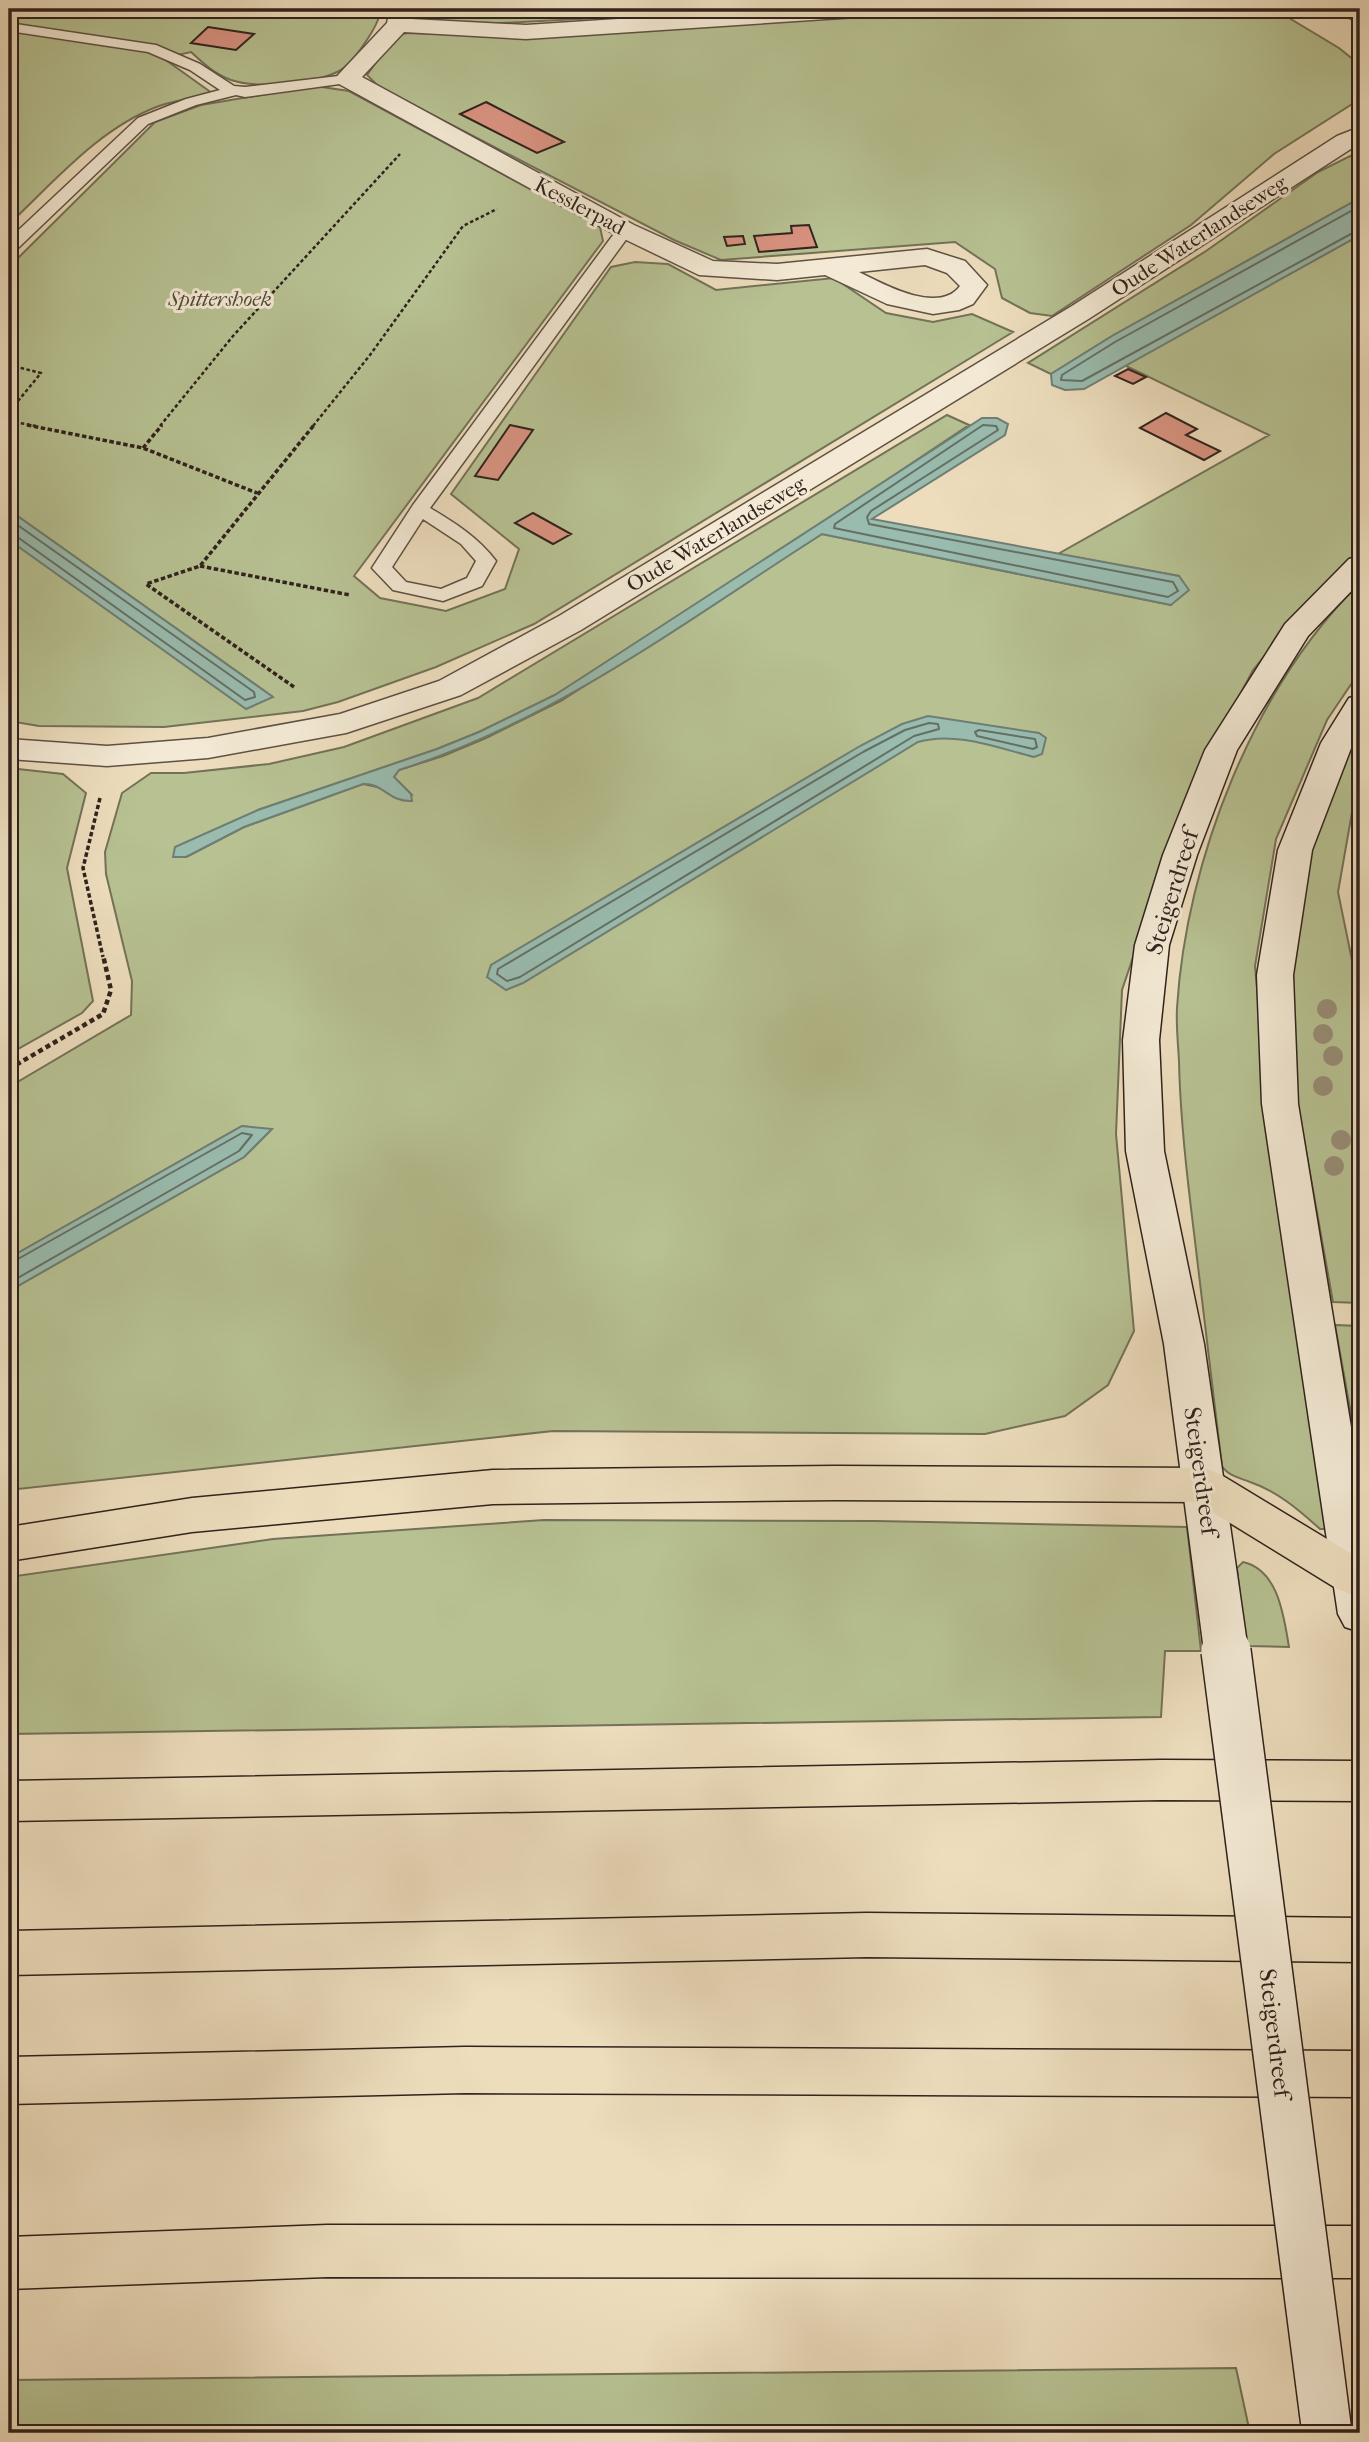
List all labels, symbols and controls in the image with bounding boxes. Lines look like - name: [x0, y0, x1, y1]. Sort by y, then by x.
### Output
- street label: Oude Waterlandseweg: [1107, 170, 1292, 302]
- street label: Kesslerpad: [531, 172, 630, 240]
- park label: Spittershoek: [167, 287, 272, 311]
- street label: Oude Waterlandseweg: [622, 471, 810, 597]
- street label: Steigerdreef: [1140, 821, 1206, 958]
- street label: Steigerdreef: [1178, 1405, 1225, 1542]
- street label: Steigerdreef: [1253, 1967, 1297, 2104]

